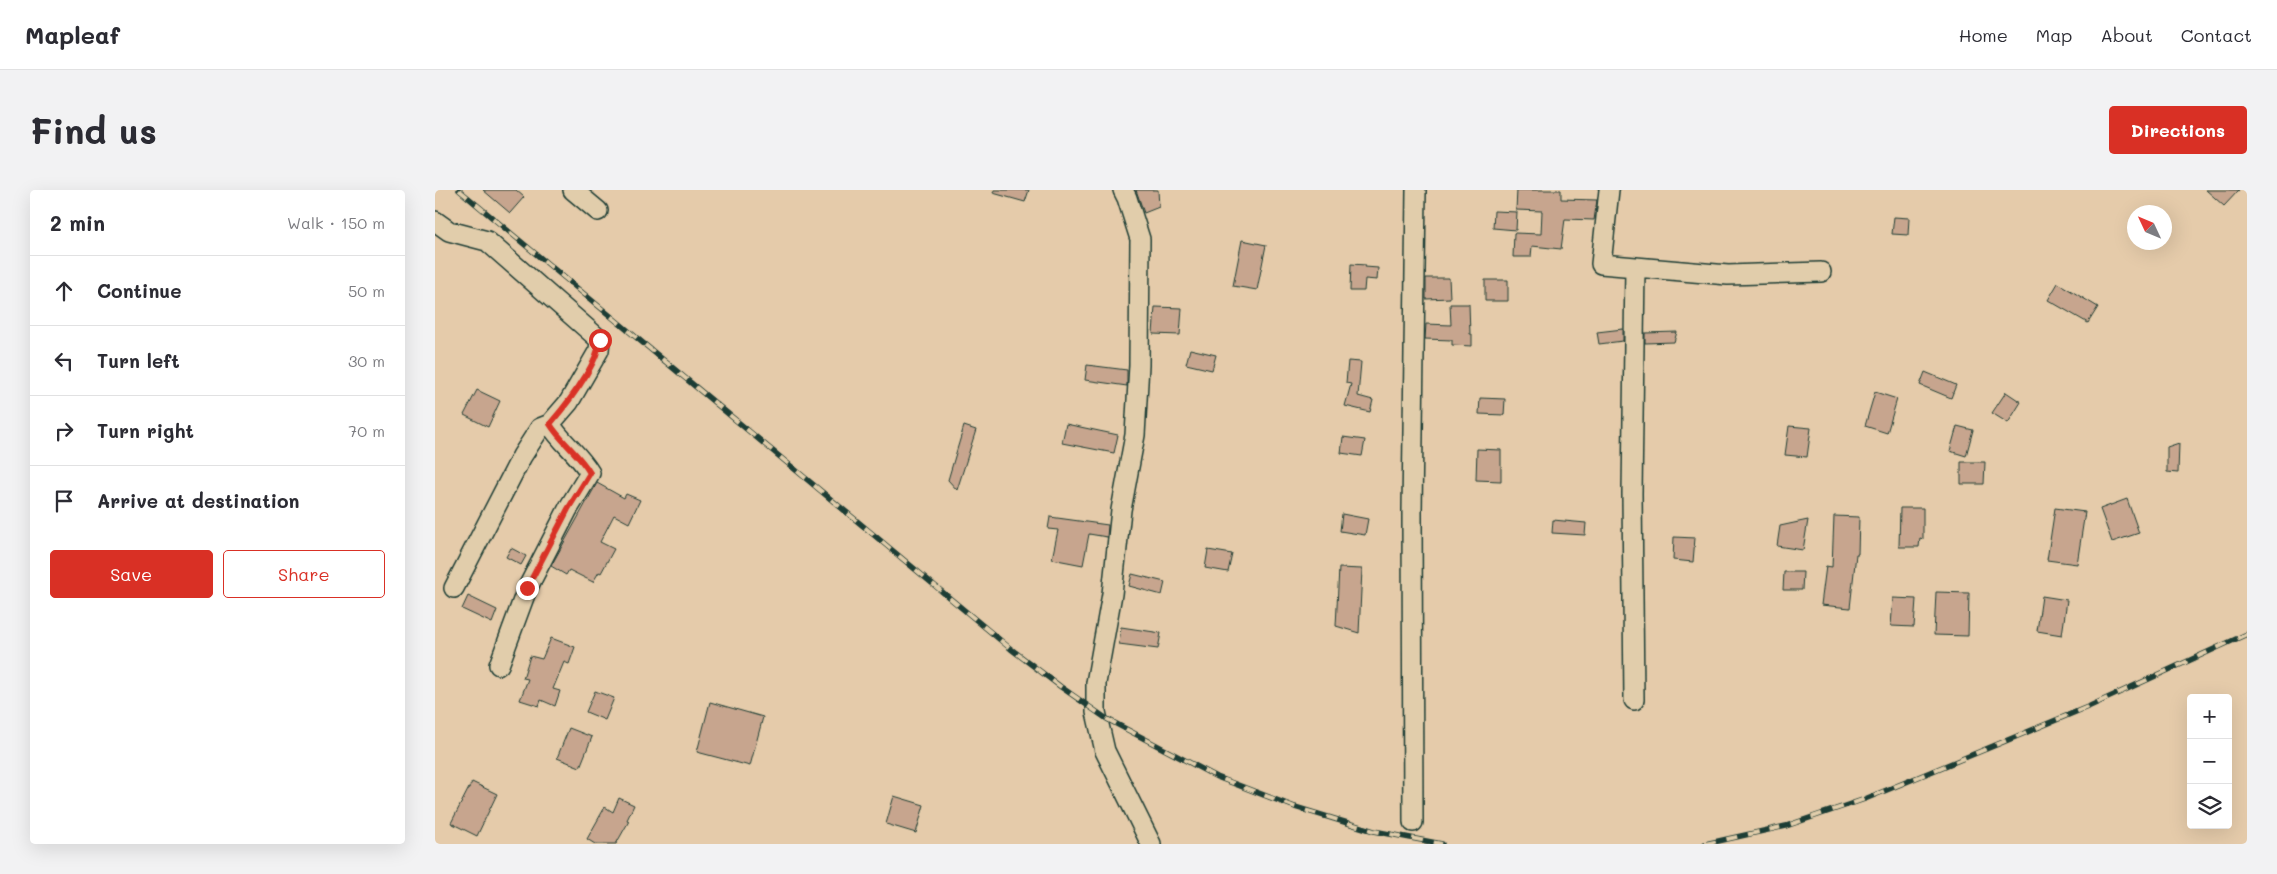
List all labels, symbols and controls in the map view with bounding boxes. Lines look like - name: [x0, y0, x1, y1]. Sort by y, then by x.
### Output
- text: Mapleaf: [25, 19, 120, 50]
- text: Home: [1959, 23, 2008, 47]
- text: Map: [2036, 23, 2072, 47]
- text: About: [2100, 23, 2153, 47]
- text: Contact: [2181, 23, 2252, 47]
- button: Directions: [2109, 106, 2247, 154]
- text: Find us: [30, 107, 157, 153]
- north arrow: [2127, 205, 2172, 250]
- text: 2 min: [50, 209, 105, 236]
- text: Walk · 150 m: [287, 212, 385, 233]
- icon: ahead: [50, 277, 78, 305]
- text: Continue: [97, 278, 182, 303]
- text: 50 m: [348, 280, 385, 301]
- route start: [589, 329, 612, 352]
- icon: left: [50, 347, 78, 375]
- text: Turn left: [97, 348, 180, 373]
- text: 30 m: [348, 350, 385, 371]
- icon: right: [50, 417, 78, 445]
- text: Turn right: [97, 418, 194, 443]
- text: 70 m: [348, 420, 385, 441]
- icon: arrive: [50, 487, 78, 515]
- text: Arrive at destination: [97, 488, 300, 513]
- button: Save: [50, 550, 213, 598]
- button: Share: [223, 550, 385, 598]
- route end: [516, 577, 539, 600]
- map controls: [2187, 694, 2232, 829]
- button: +: [2187, 694, 2232, 739]
- button: −: [2187, 739, 2232, 784]
- button: layers: [2187, 784, 2232, 829]

